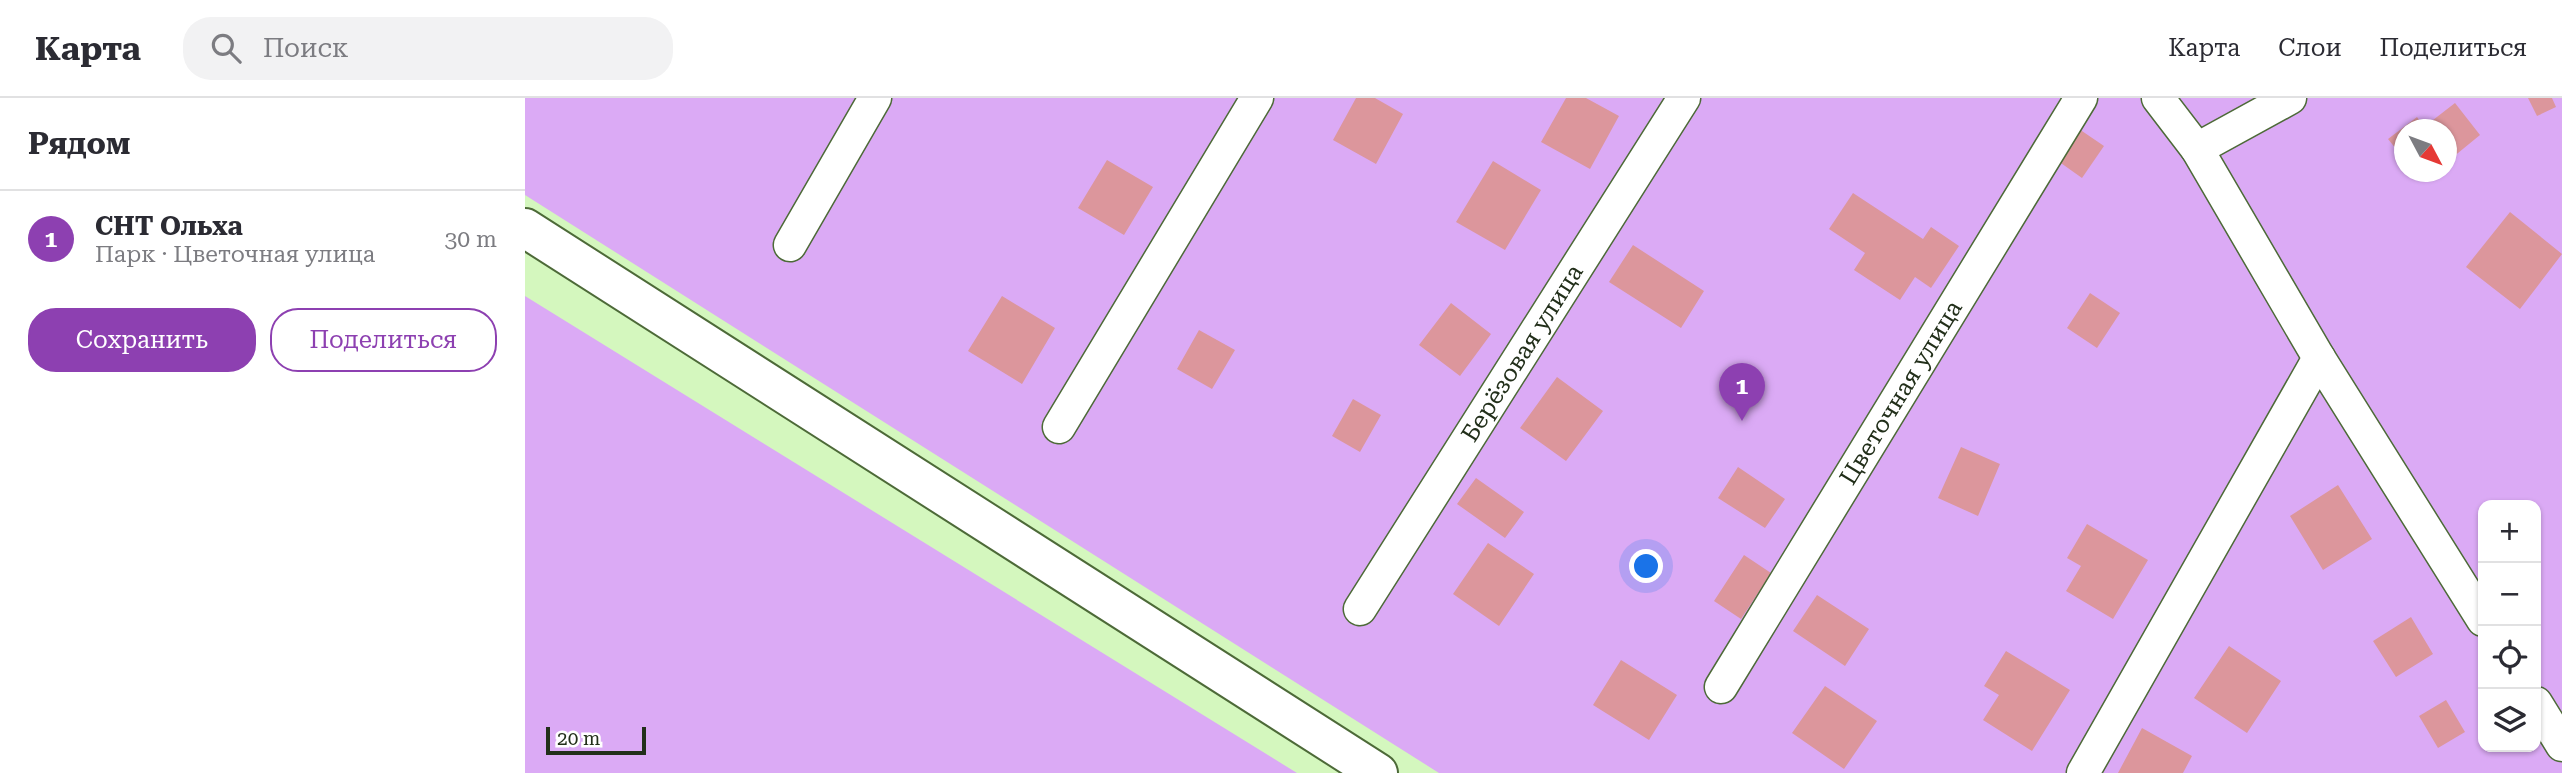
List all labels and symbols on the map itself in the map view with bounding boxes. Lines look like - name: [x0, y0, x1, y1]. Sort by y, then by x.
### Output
- north arrow: [2394, 119, 2457, 182]
- street label: Берёзовая улица: [1456, 259, 1589, 447]
- street label: Цветочная улица: [1834, 295, 1968, 490]
- pin: 1: [1719, 363, 1765, 421]
- your location: [1629, 549, 1663, 583]
- scale bar: [546, 724, 646, 756]

